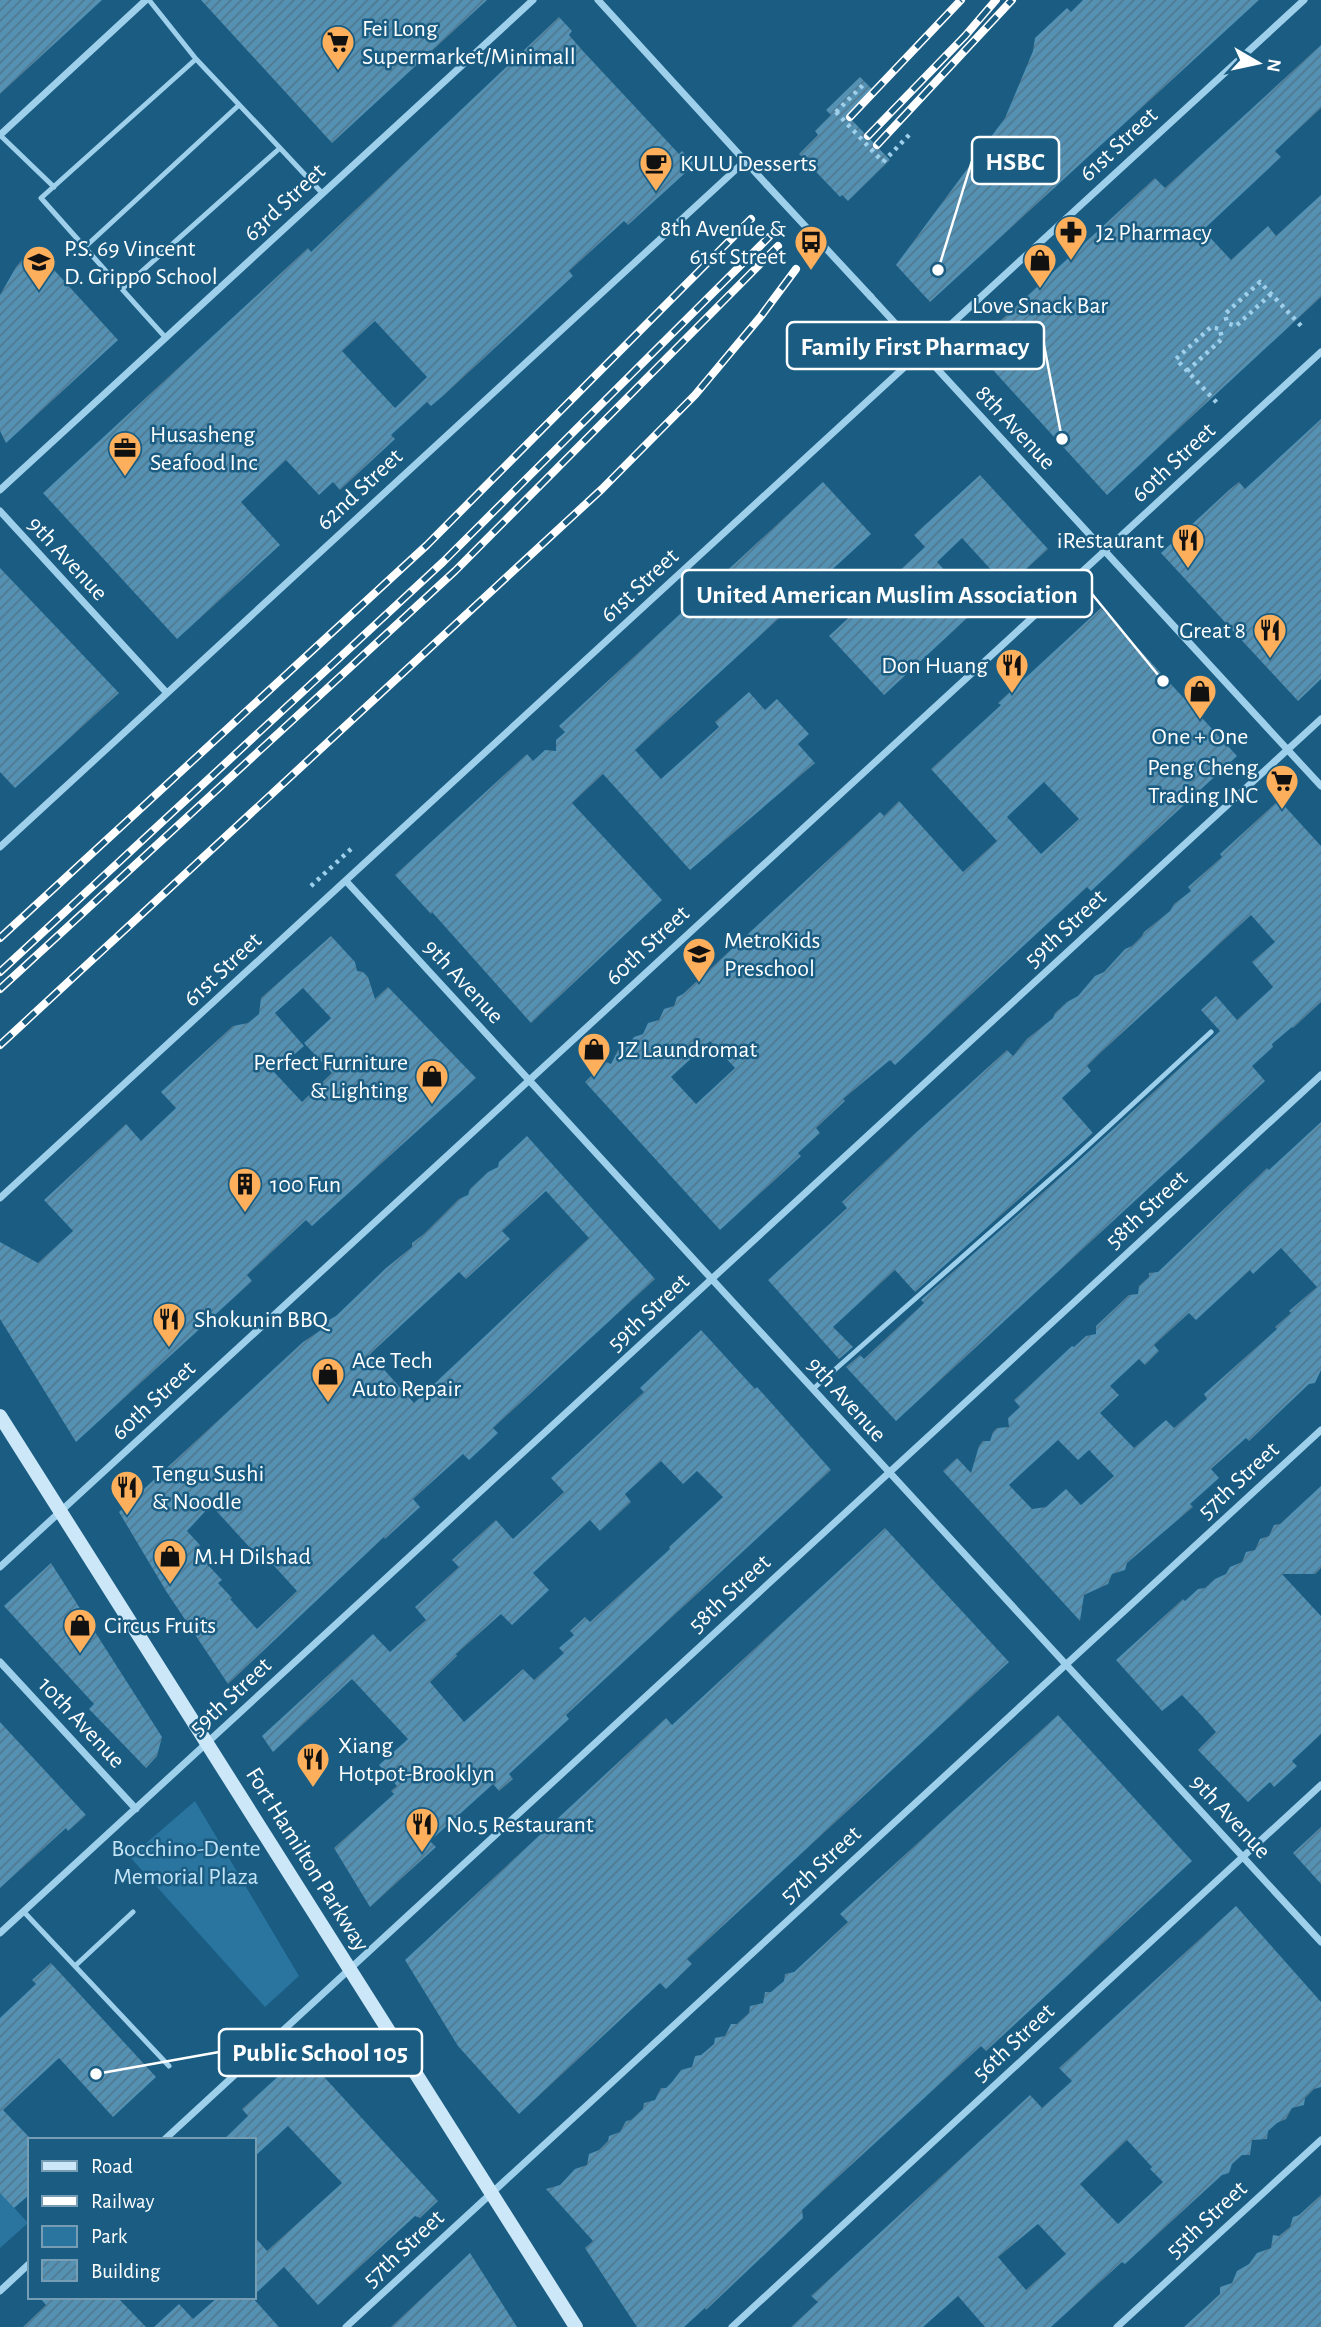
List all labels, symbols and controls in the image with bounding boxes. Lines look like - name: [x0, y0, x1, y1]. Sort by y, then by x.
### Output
- place label: Fei Long Supermarket/Minimall: [362, 17, 576, 69]
- supermarket icon: Fei Long Supermarket/Minimall: [319, 23, 357, 72]
- north arrow: [1223, 28, 1293, 98]
- text: N: [1263, 57, 1284, 73]
- street label: 61st Street: [1075, 103, 1162, 186]
- callout: HSBC: [972, 137, 1059, 184]
- cafe icon: KULU Desserts: [637, 144, 675, 193]
- text: HSBC: [985, 149, 1045, 175]
- place label: KULU Desserts: [680, 152, 817, 176]
- street label: 63rd Street: [239, 159, 330, 246]
- pharmacy icon: J2 Pharmacy: [1052, 213, 1090, 262]
- place label: 8th Avenue & 61st Street: [660, 217, 786, 269]
- place label: J2 Pharmacy: [1096, 221, 1212, 245]
- bus stop icon: 8th Avenue & 61st Street: [792, 223, 830, 272]
- place label: P.S. 69 Vincent D. Grippo School: [64, 237, 218, 289]
- shop icon: Love Snack Bar: [1021, 241, 1059, 290]
- school or university icon: P.S. 69 Vincent D. Grippo School: [20, 243, 58, 292]
- place label: Love Snack Bar: [972, 294, 1108, 318]
- callout: Family First Pharmacy: [787, 322, 1044, 369]
- text: Family First Pharmacy: [801, 334, 1030, 360]
- street label: 8th Avenue: [971, 381, 1060, 474]
- street label: 60th Street: [1127, 418, 1220, 507]
- place label: Husasheng Seafood Inc: [150, 423, 257, 475]
- office icon: Husasheng Seafood Inc: [106, 429, 144, 478]
- street label: 62nd Street: [312, 444, 407, 535]
- street label: 9th Avenue: [23, 512, 112, 605]
- restaurant icon: iRestaurant: [1169, 521, 1207, 570]
- place label: iRestaurant: [1057, 529, 1164, 553]
- street label: 61st Street: [596, 544, 683, 627]
- callout: United American Muslim Association: [682, 570, 1092, 617]
- text: United American Muslim Association: [696, 582, 1078, 608]
- restaurant icon: Great 8: [1251, 611, 1289, 660]
- place label: Great 8: [1179, 619, 1246, 643]
- restaurant icon: Don Huang: [993, 646, 1031, 695]
- place label: Don Huang: [881, 654, 988, 678]
- shop icon: One + One: [1181, 672, 1219, 721]
- place label: One + One: [1152, 725, 1248, 749]
- place label: Peng Cheng Trading INC: [1147, 756, 1258, 808]
- supermarket icon: Peng Cheng Trading INC: [1263, 762, 1301, 811]
- street label: 59th Street: [1020, 885, 1111, 972]
- street label: 60th Street: [601, 901, 694, 990]
- street label: 61st Street: [179, 928, 266, 1011]
- place label: MetroKids Preschool: [724, 929, 820, 981]
- street label: 9th Avenue: [419, 935, 508, 1028]
- school or university icon: MetroKids Preschool: [680, 935, 718, 984]
- shop icon: JZ Laundromat: [575, 1030, 613, 1079]
- place label: JZ Laundromat: [618, 1038, 758, 1062]
- place label: Perfect Furniture & Lighting: [253, 1051, 408, 1103]
- shop icon: Perfect Furniture & Lighting: [413, 1057, 451, 1106]
- building icon: 100 Fun: [226, 1165, 264, 1214]
- street label: 58th Street: [1101, 1166, 1192, 1253]
- place label: 100 Fun: [270, 1173, 341, 1197]
- street label: 59th Street: [603, 1269, 694, 1356]
- restaurant icon: Shokunin BBQ: [150, 1300, 188, 1349]
- place label: Shokunin BBQ: [194, 1308, 331, 1332]
- place label: Ace Tech Auto Repair: [352, 1349, 461, 1401]
- street label: 9th Avenue: [802, 1352, 890, 1447]
- shop icon: Ace Tech Auto Repair: [309, 1355, 347, 1404]
- street label: 60th Street: [107, 1356, 200, 1445]
- street label: 57th Street: [1194, 1437, 1284, 1524]
- place label: Tengu Sushi & Noodle: [152, 1462, 264, 1514]
- restaurant icon: Tengu Sushi & Noodle: [108, 1468, 146, 1517]
- shop icon: M.H Dilshad: [151, 1537, 189, 1586]
- place label: M.H Dilshad: [194, 1545, 311, 1569]
- street label: 58th Street: [684, 1550, 775, 1637]
- shop icon: Circus Fruits: [61, 1606, 99, 1655]
- place label: Circus Fruits: [104, 1614, 216, 1638]
- street label: 59th Street: [185, 1653, 276, 1740]
- street label: 10th Avenue: [33, 1672, 129, 1773]
- place label: Xiang Hotpot-Brooklyn: [338, 1734, 495, 1786]
- restaurant icon: Xiang Hotpot-Brooklyn: [294, 1740, 332, 1789]
- street label: Fort Hamilton Parkway: [241, 1763, 373, 1956]
- street label: 9th Avenue: [1186, 1770, 1275, 1863]
- restaurant icon: No.5 Restaurant: [403, 1805, 441, 1854]
- place label: No.5 Restaurant: [446, 1813, 594, 1837]
- street label: 57th Street: [776, 1821, 866, 1908]
- park label: Bocchino-Dente Memorial Plaza: [111, 1837, 261, 1889]
- street label: 56th Street: [968, 1999, 1059, 2086]
- callout: Public School 105: [219, 2029, 422, 2076]
- text: Public School 105: [232, 2040, 408, 2066]
- legend: [28, 2138, 256, 2299]
- text: Road: [91, 2156, 133, 2177]
- street label: 55th Street: [1162, 2176, 1252, 2263]
- text: Railway: [91, 2191, 154, 2212]
- street label: 57th Street: [359, 2205, 449, 2292]
- text: Park: [91, 2226, 128, 2247]
- text: Building: [91, 2261, 161, 2282]

